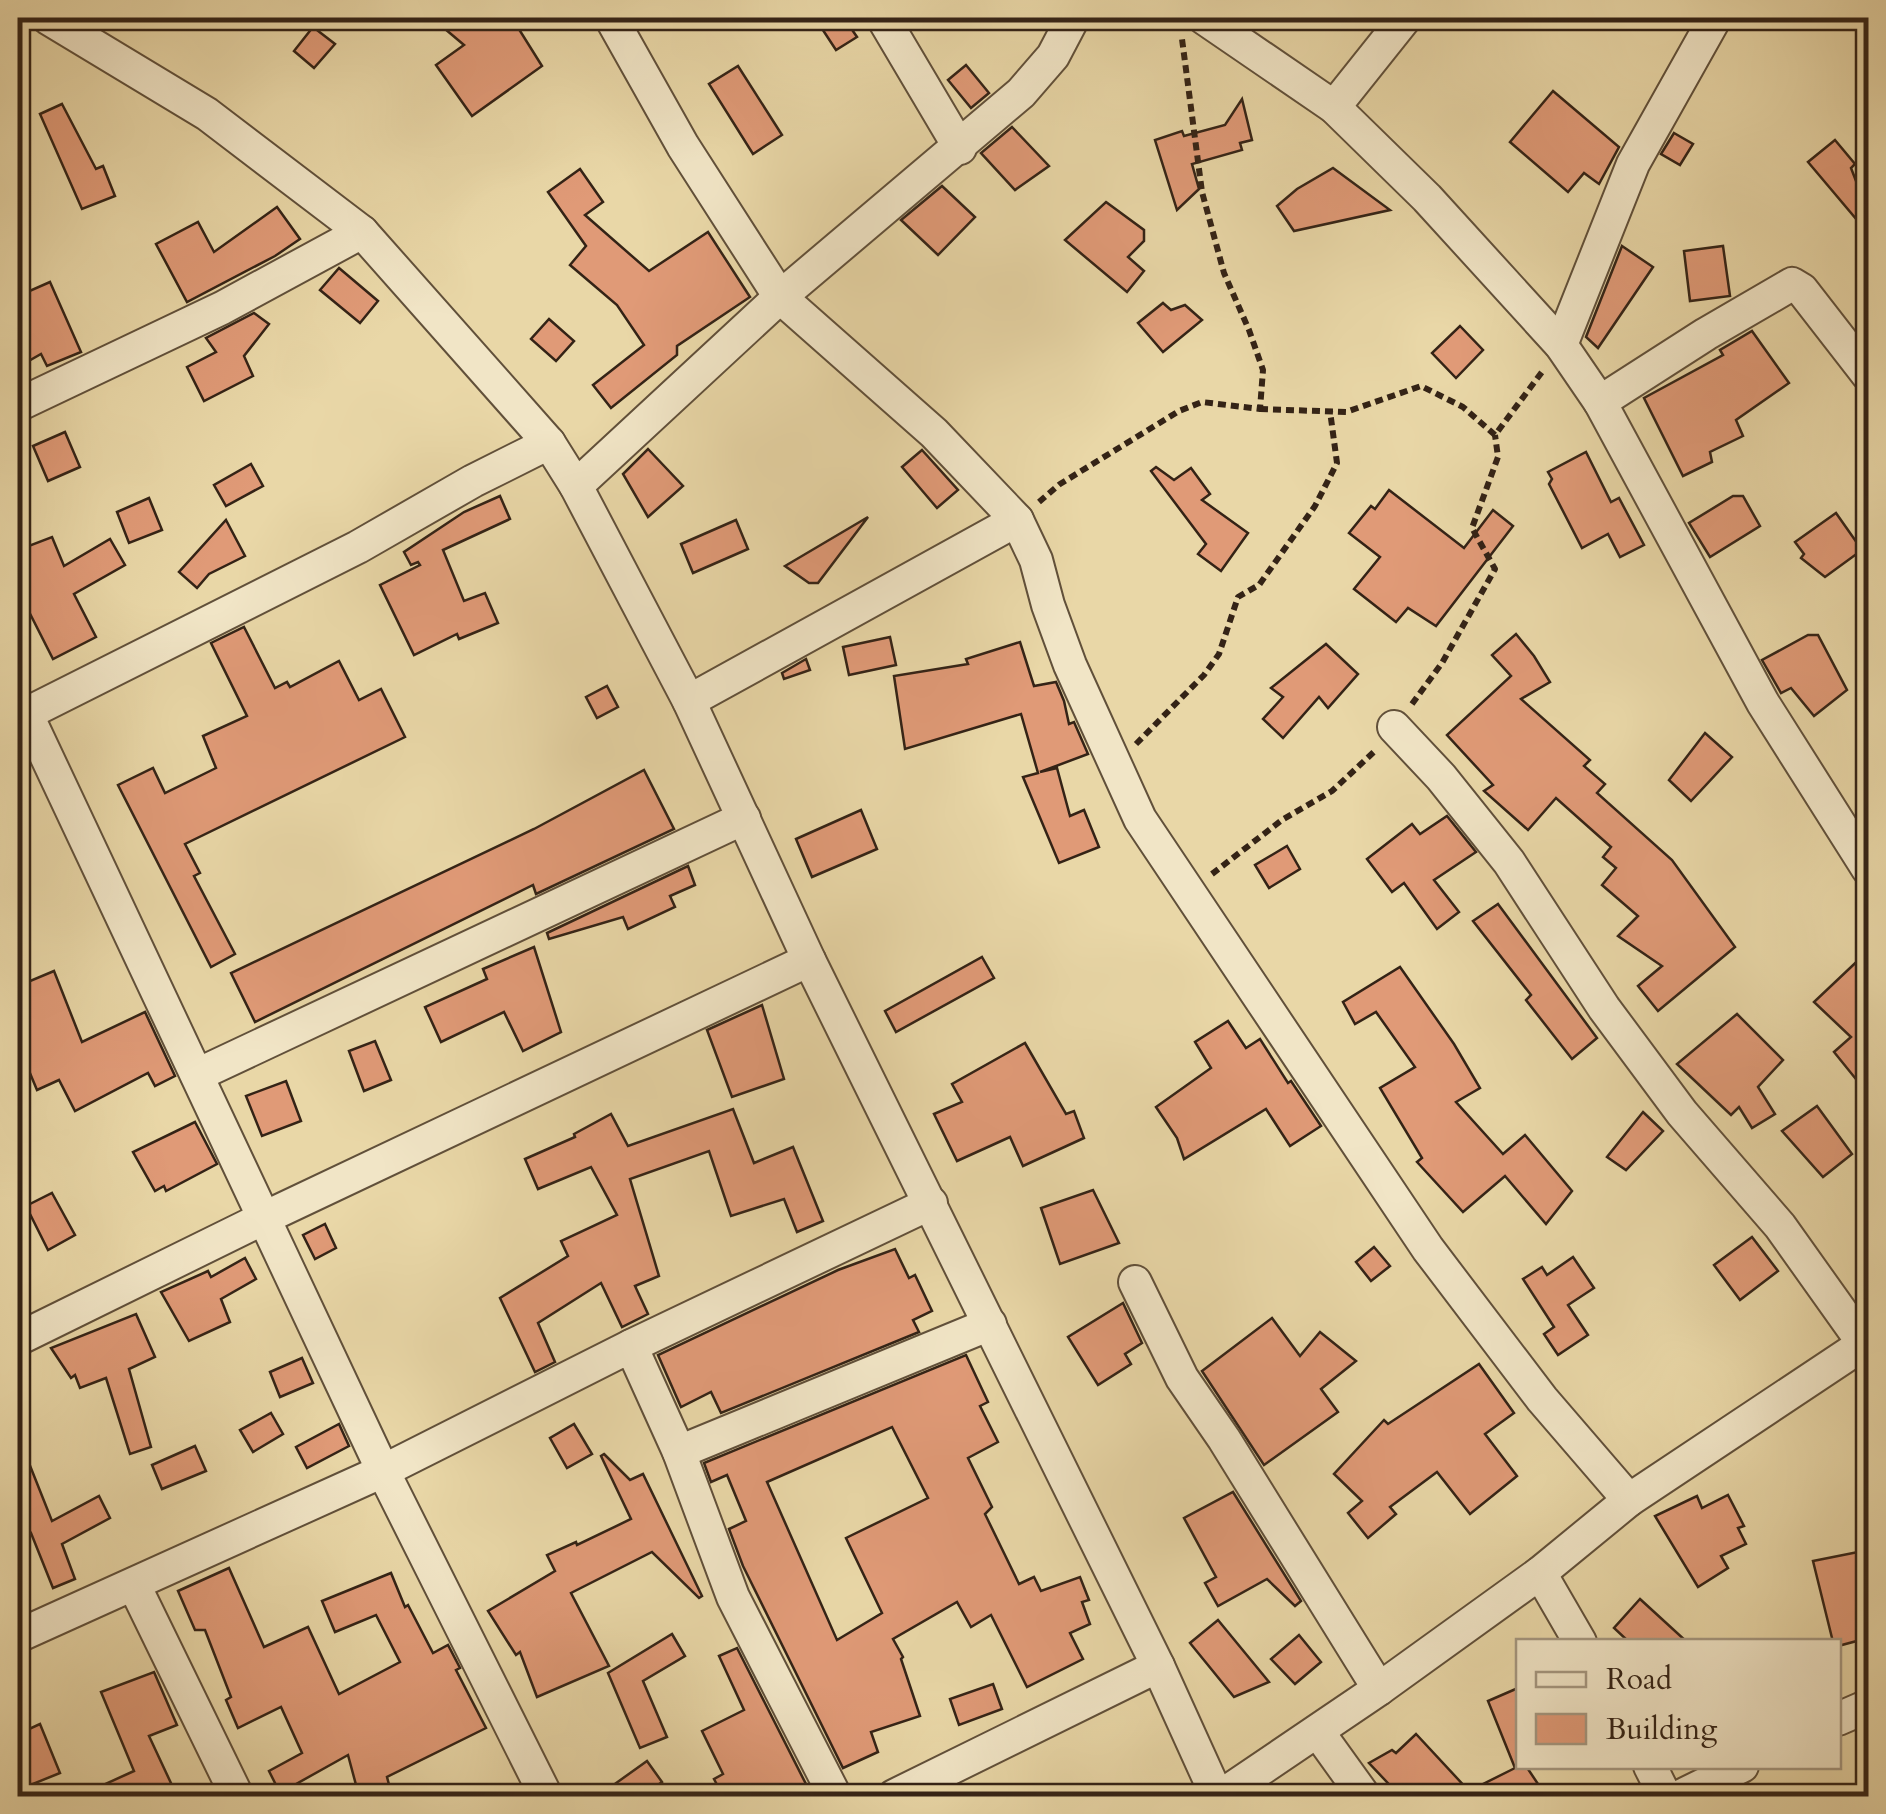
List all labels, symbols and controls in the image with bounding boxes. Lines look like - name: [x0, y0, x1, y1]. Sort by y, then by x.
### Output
- legend: [1516, 1639, 1841, 1769]
- text: Road: [1606, 1659, 1672, 1700]
- text: Building: [1606, 1709, 1717, 1750]

